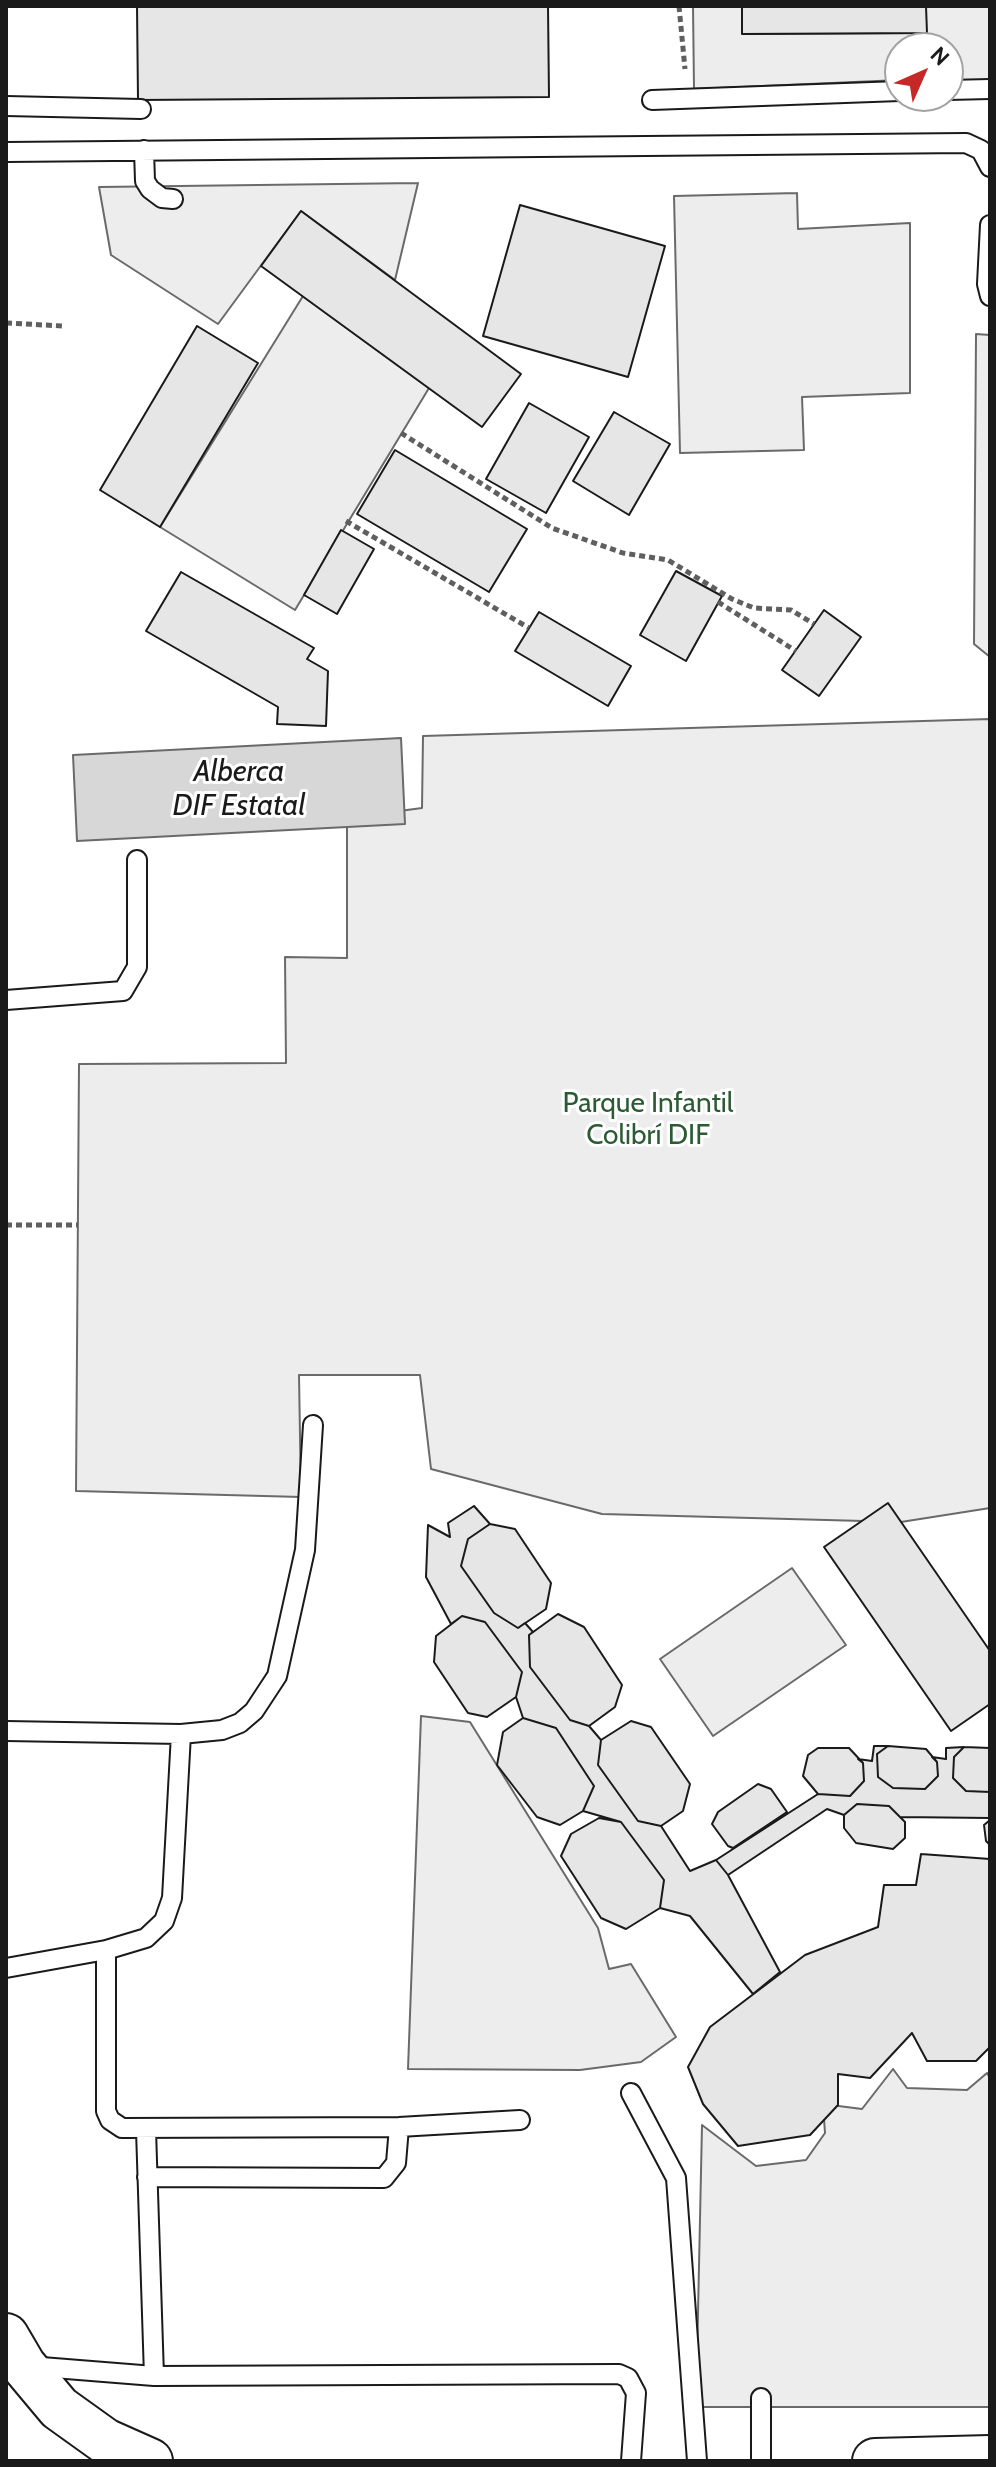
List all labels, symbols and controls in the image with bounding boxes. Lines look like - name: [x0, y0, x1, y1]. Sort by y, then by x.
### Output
- north arrow: [884, 32, 964, 112]
- text: N: [925, 41, 955, 71]
- water label: Alberca DIF Estatal: [173, 754, 305, 824]
- park label: Parque Infantil Colibrí DIF: [563, 1087, 733, 1153]

